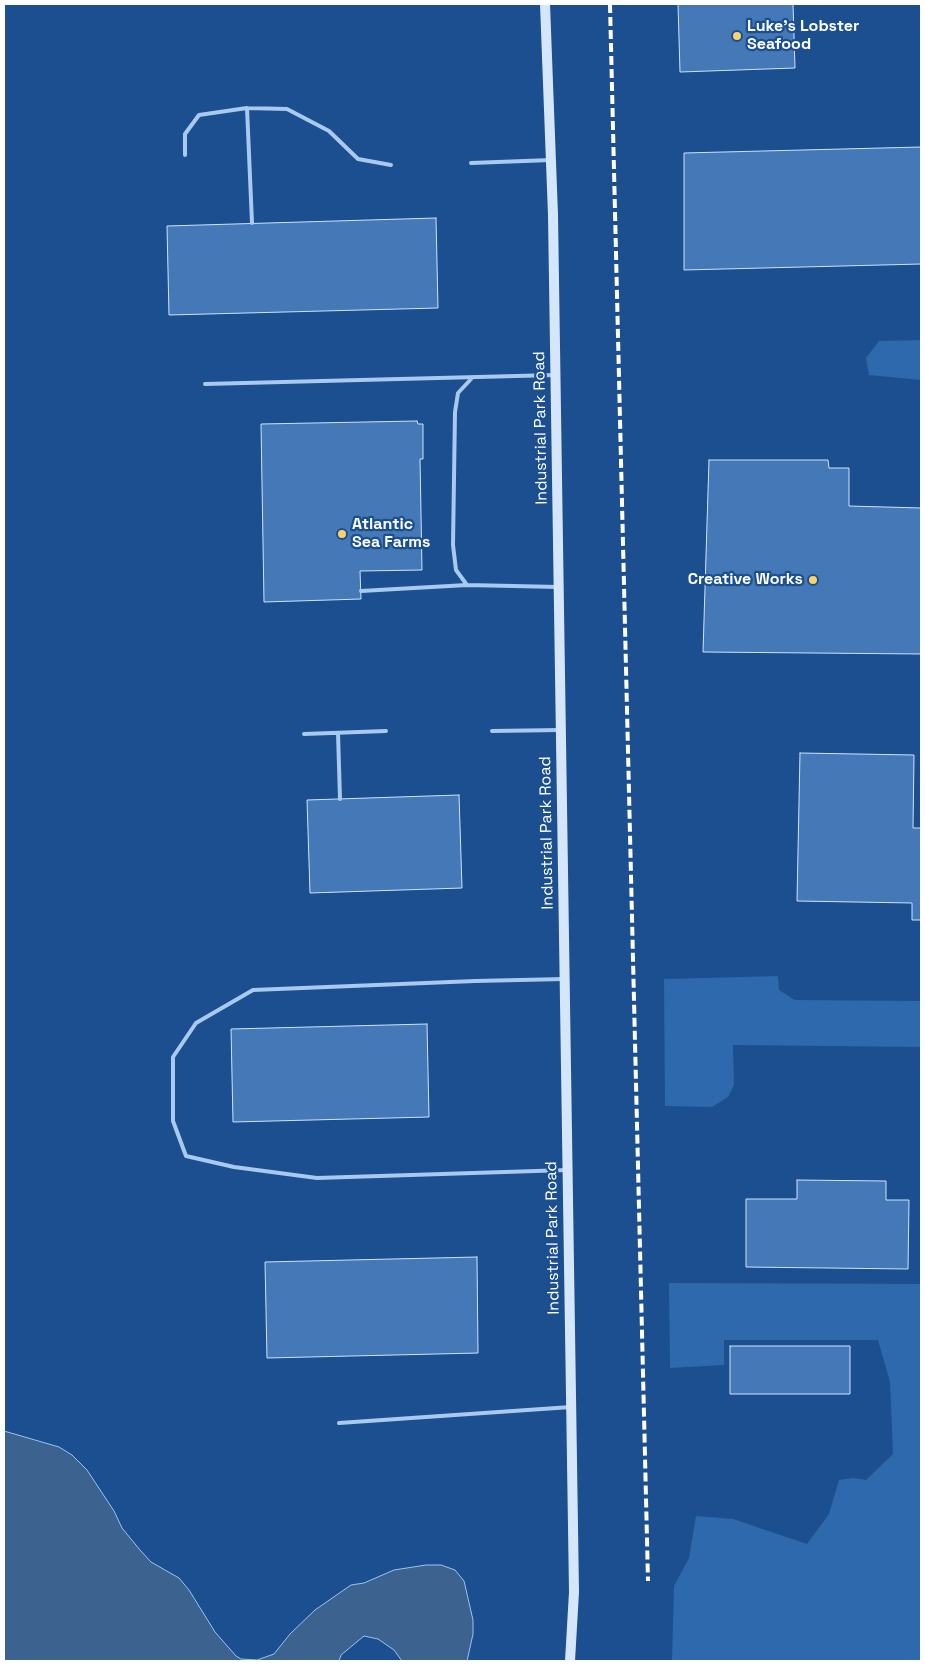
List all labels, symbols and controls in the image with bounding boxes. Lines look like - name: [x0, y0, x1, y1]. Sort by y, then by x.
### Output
- place label: Luke's Lobster Seafood: [747, 17, 859, 55]
- marker: Luke's Lobster Seafood: [731, 30, 743, 42]
- street label: Industrial Park Road: [530, 351, 552, 505]
- place label: Atlantic Sea Farms: [352, 515, 430, 553]
- marker: Atlantic Sea Farms: [336, 528, 348, 540]
- place label: Creative Works: [688, 570, 803, 590]
- marker: Creative Works: [807, 574, 819, 586]
- street label: Industrial Park Road: [536, 756, 558, 910]
- street label: Industrial Park Road: [542, 1161, 564, 1315]

